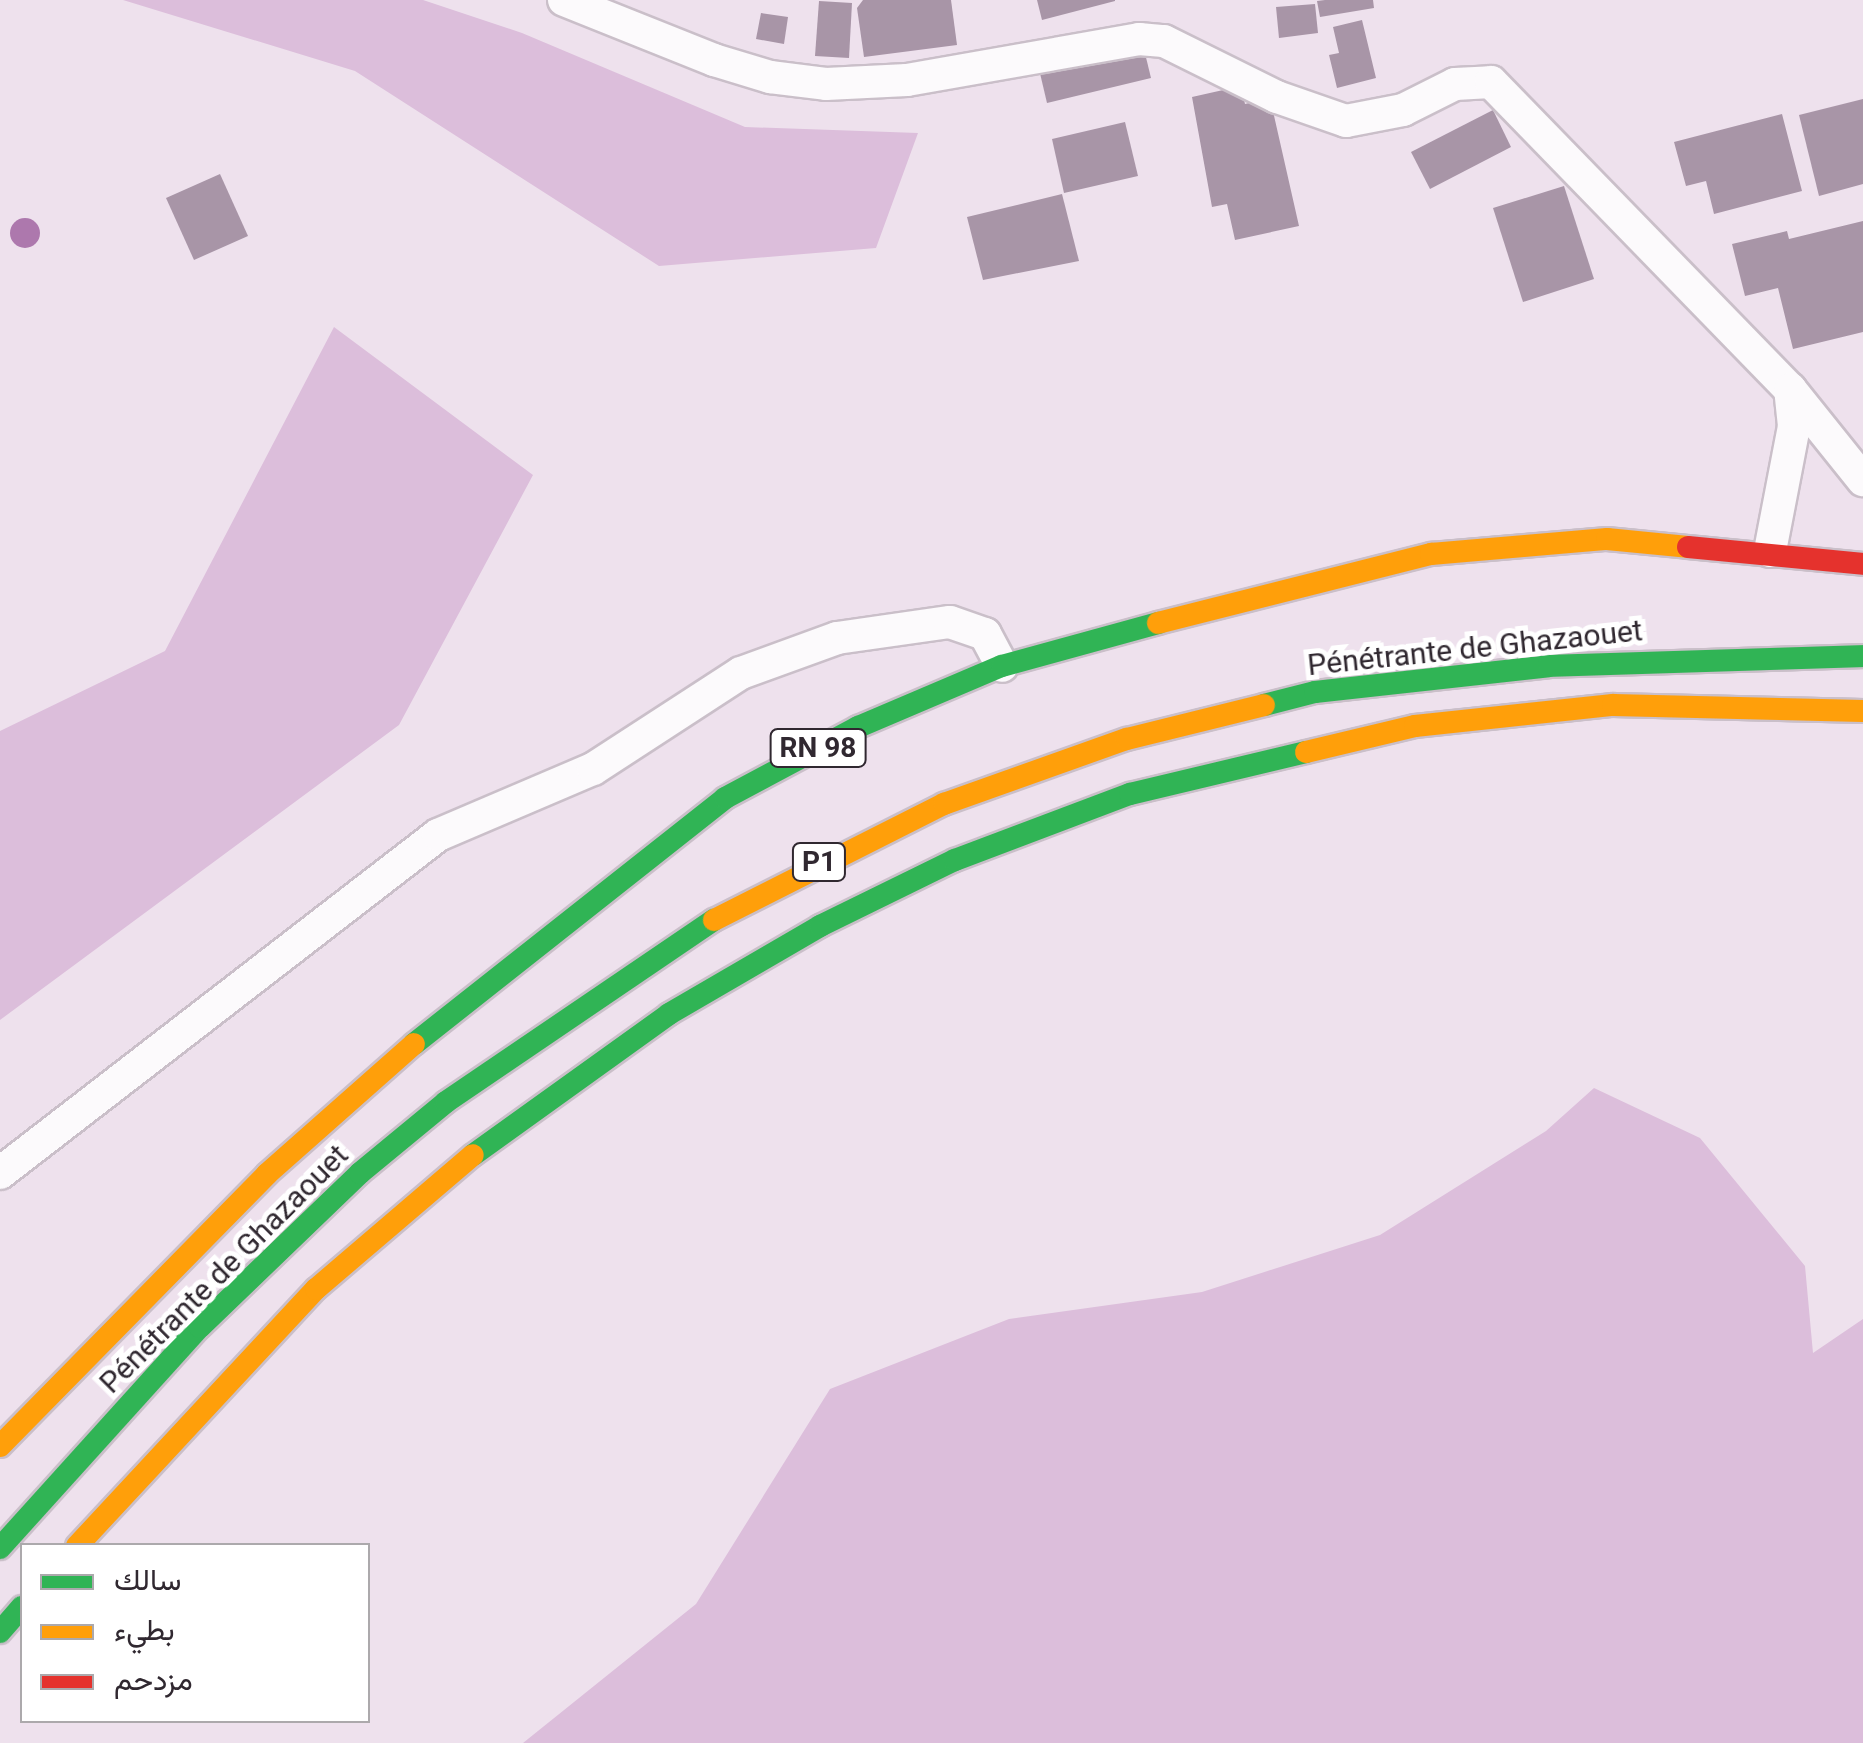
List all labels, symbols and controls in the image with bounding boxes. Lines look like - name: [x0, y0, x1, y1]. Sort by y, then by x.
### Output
- street label: Pénétrante de Ghazaouet: [1306, 613, 1644, 683]
- road number: RN 98: [768, 725, 868, 771]
- road number: P1: [792, 839, 846, 885]
- street label: Pénétrante de Ghazaouet: [92, 1137, 356, 1401]
- legend: [20, 1543, 370, 1723]
- text: سالك: [114, 1562, 181, 1597]
- text: بطيء: [114, 1612, 175, 1647]
- text: مزدحم: [114, 1662, 193, 1697]

